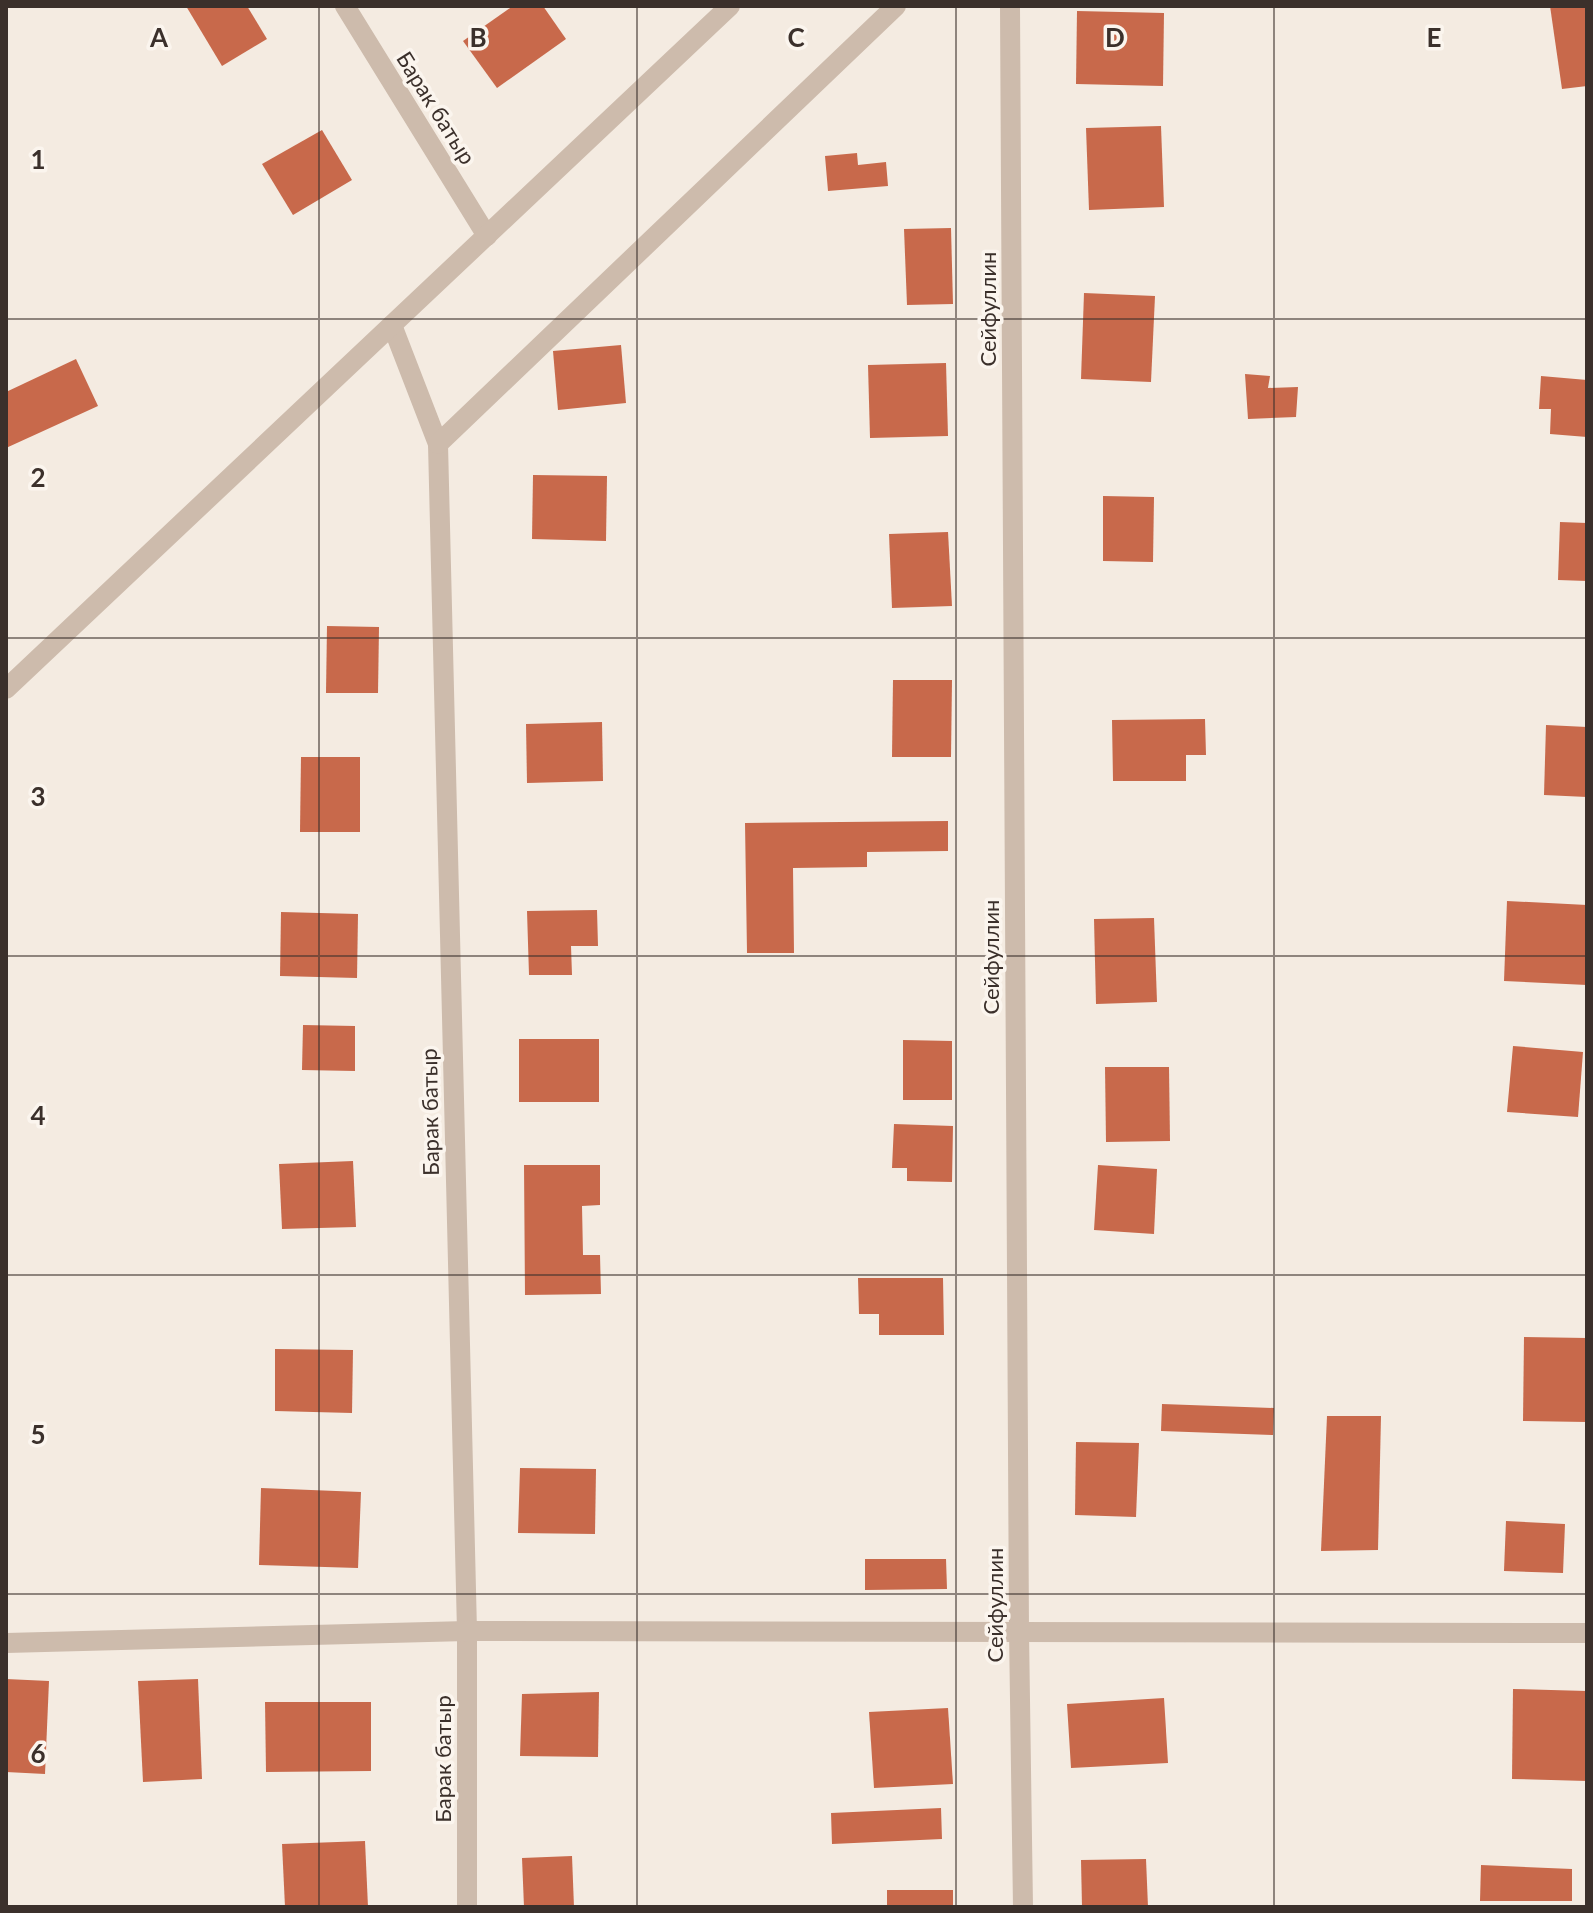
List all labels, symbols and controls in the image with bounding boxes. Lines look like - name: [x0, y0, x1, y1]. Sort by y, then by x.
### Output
- text: A: [149, 21, 169, 53]
- text: B: [469, 21, 487, 53]
- text: C: [787, 21, 805, 53]
- text: D: [1105, 21, 1125, 53]
- text: E: [1427, 21, 1441, 53]
- street label: Барак батыр: [391, 46, 482, 169]
- text: 1: [30, 143, 46, 175]
- street label: Сейфуллин: [974, 251, 1001, 367]
- text: 2: [30, 461, 46, 493]
- text: 3: [30, 780, 46, 812]
- street label: Сейфуллин: [977, 899, 1004, 1015]
- street label: Барак батыр: [415, 1048, 444, 1176]
- text: 4: [30, 1099, 46, 1131]
- text: 5: [30, 1418, 46, 1450]
- street label: Сейфуллин: [981, 1547, 1008, 1663]
- street label: Барак батыр: [429, 1695, 456, 1823]
- text: 6: [30, 1737, 46, 1769]

